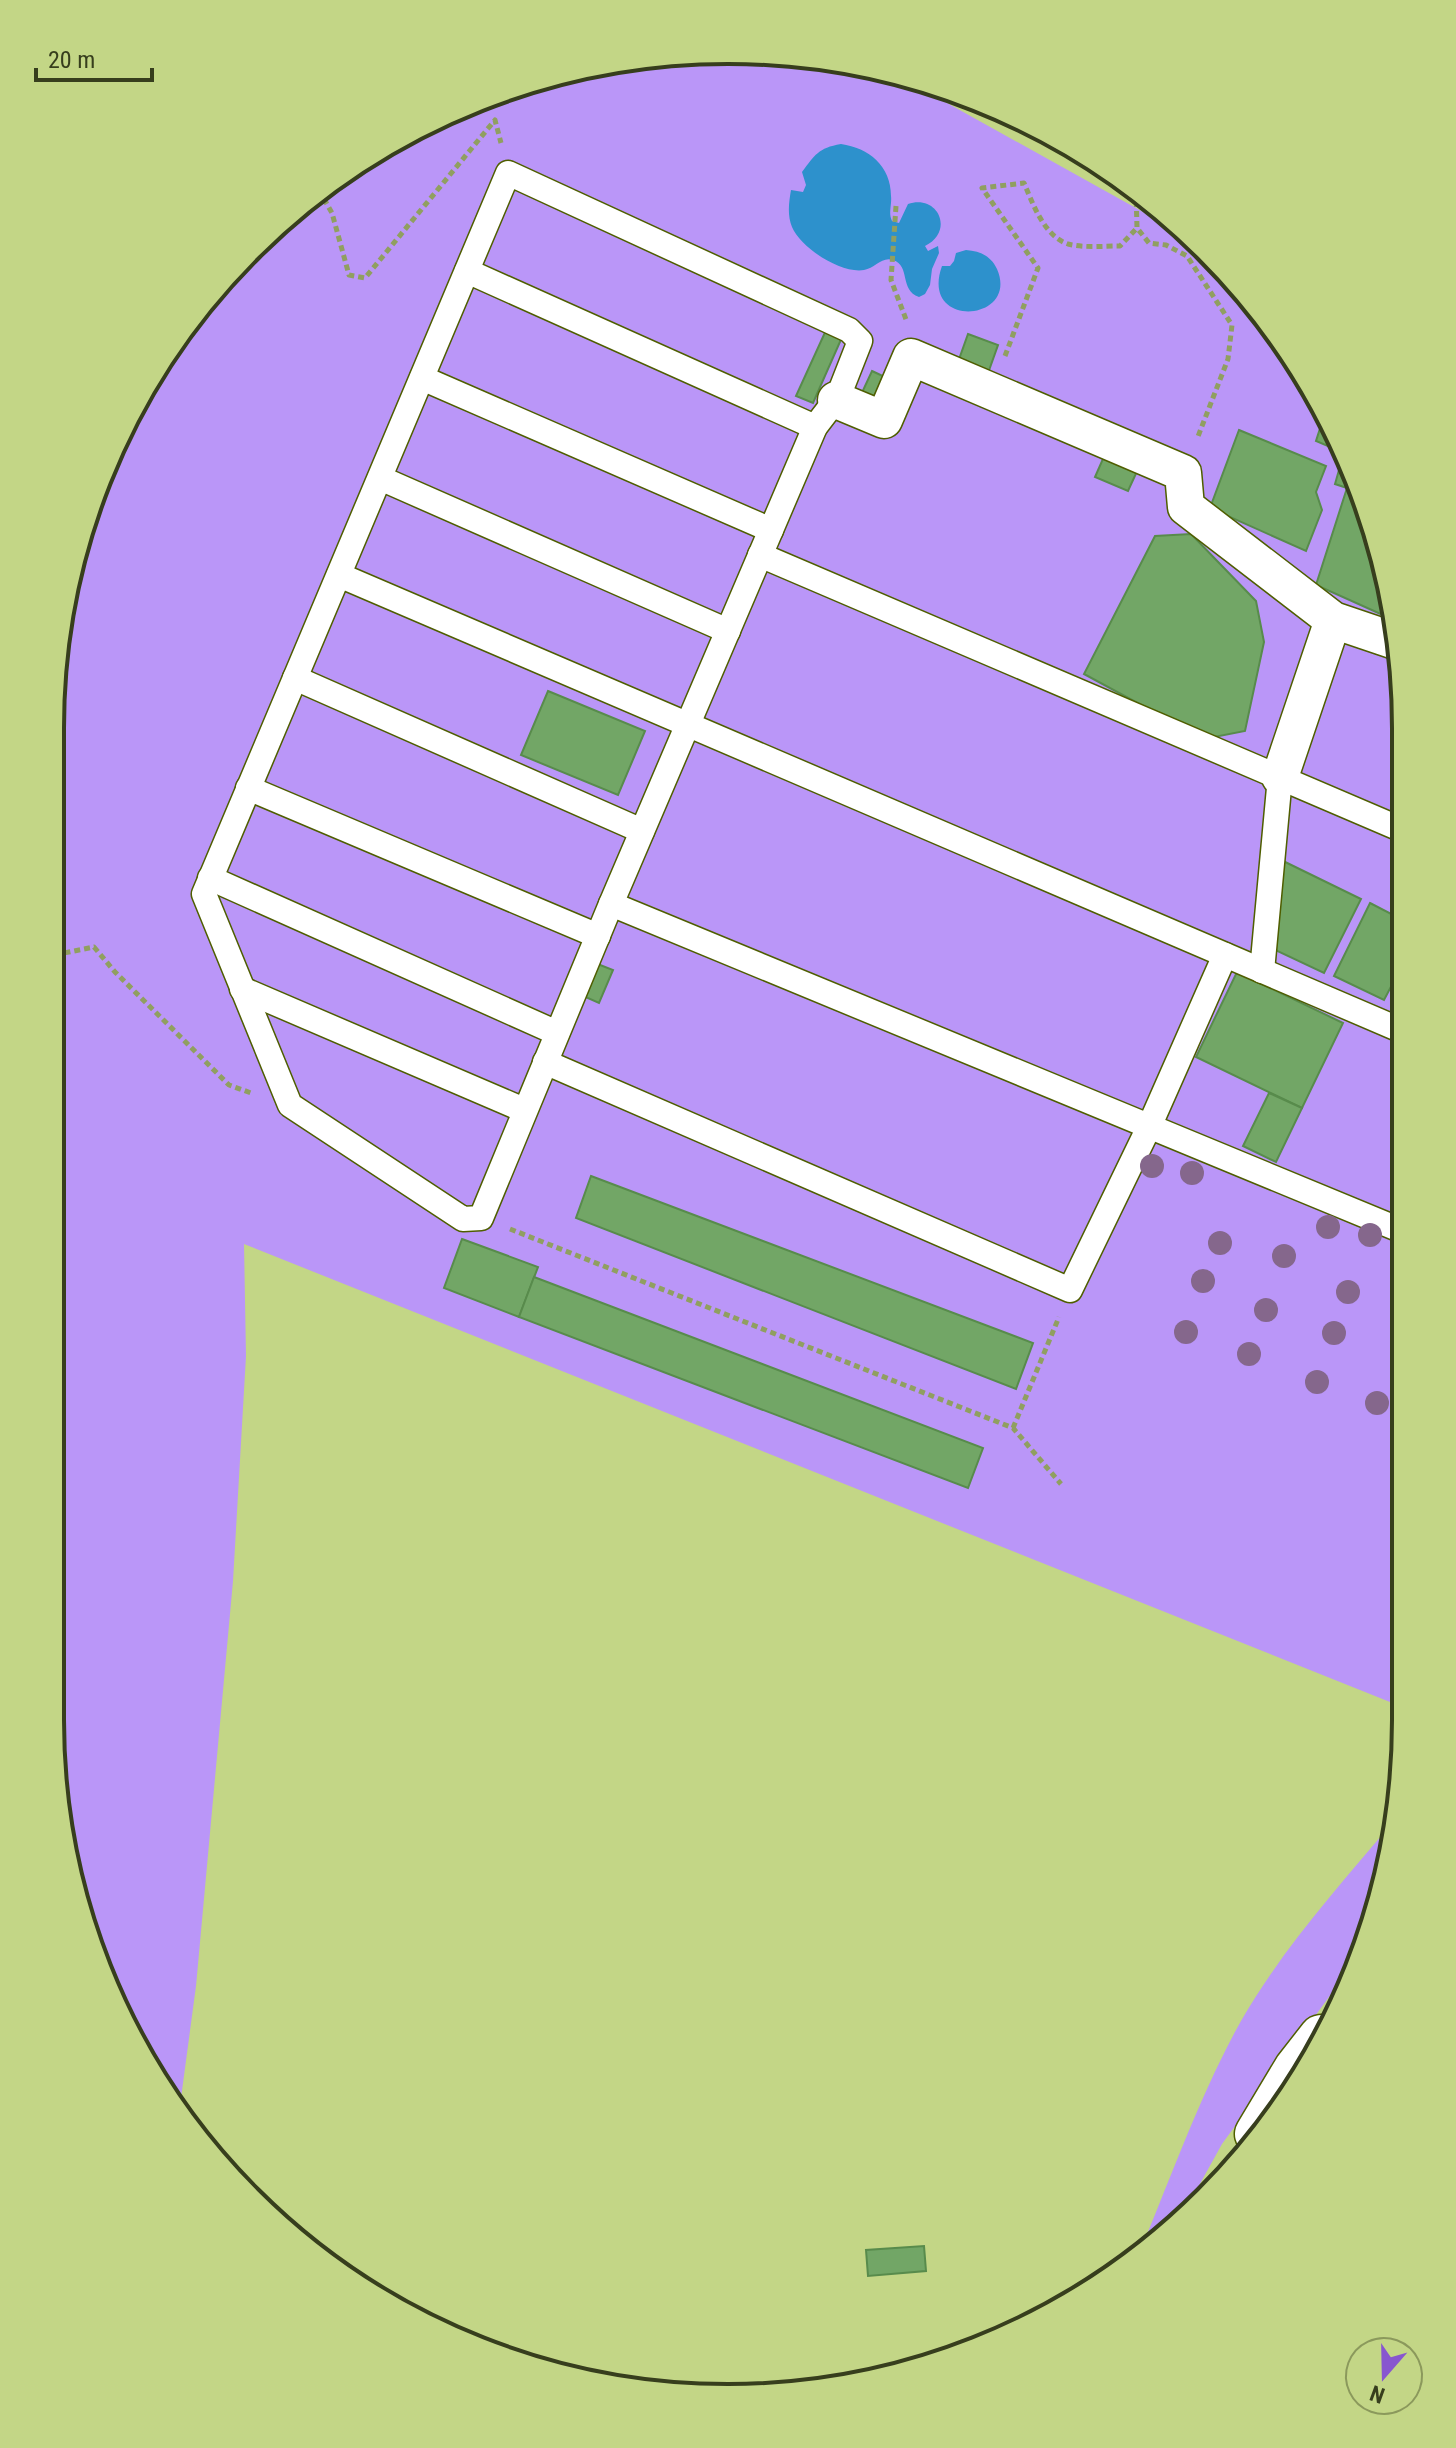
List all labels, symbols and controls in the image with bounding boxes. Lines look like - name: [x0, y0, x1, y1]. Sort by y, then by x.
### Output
- scale bar: [36, 32, 152, 82]
- text: 20 m: [48, 46, 95, 74]
- north arrow: [1344, 2336, 1424, 2416]
- text: N: [1367, 2380, 1388, 2408]

